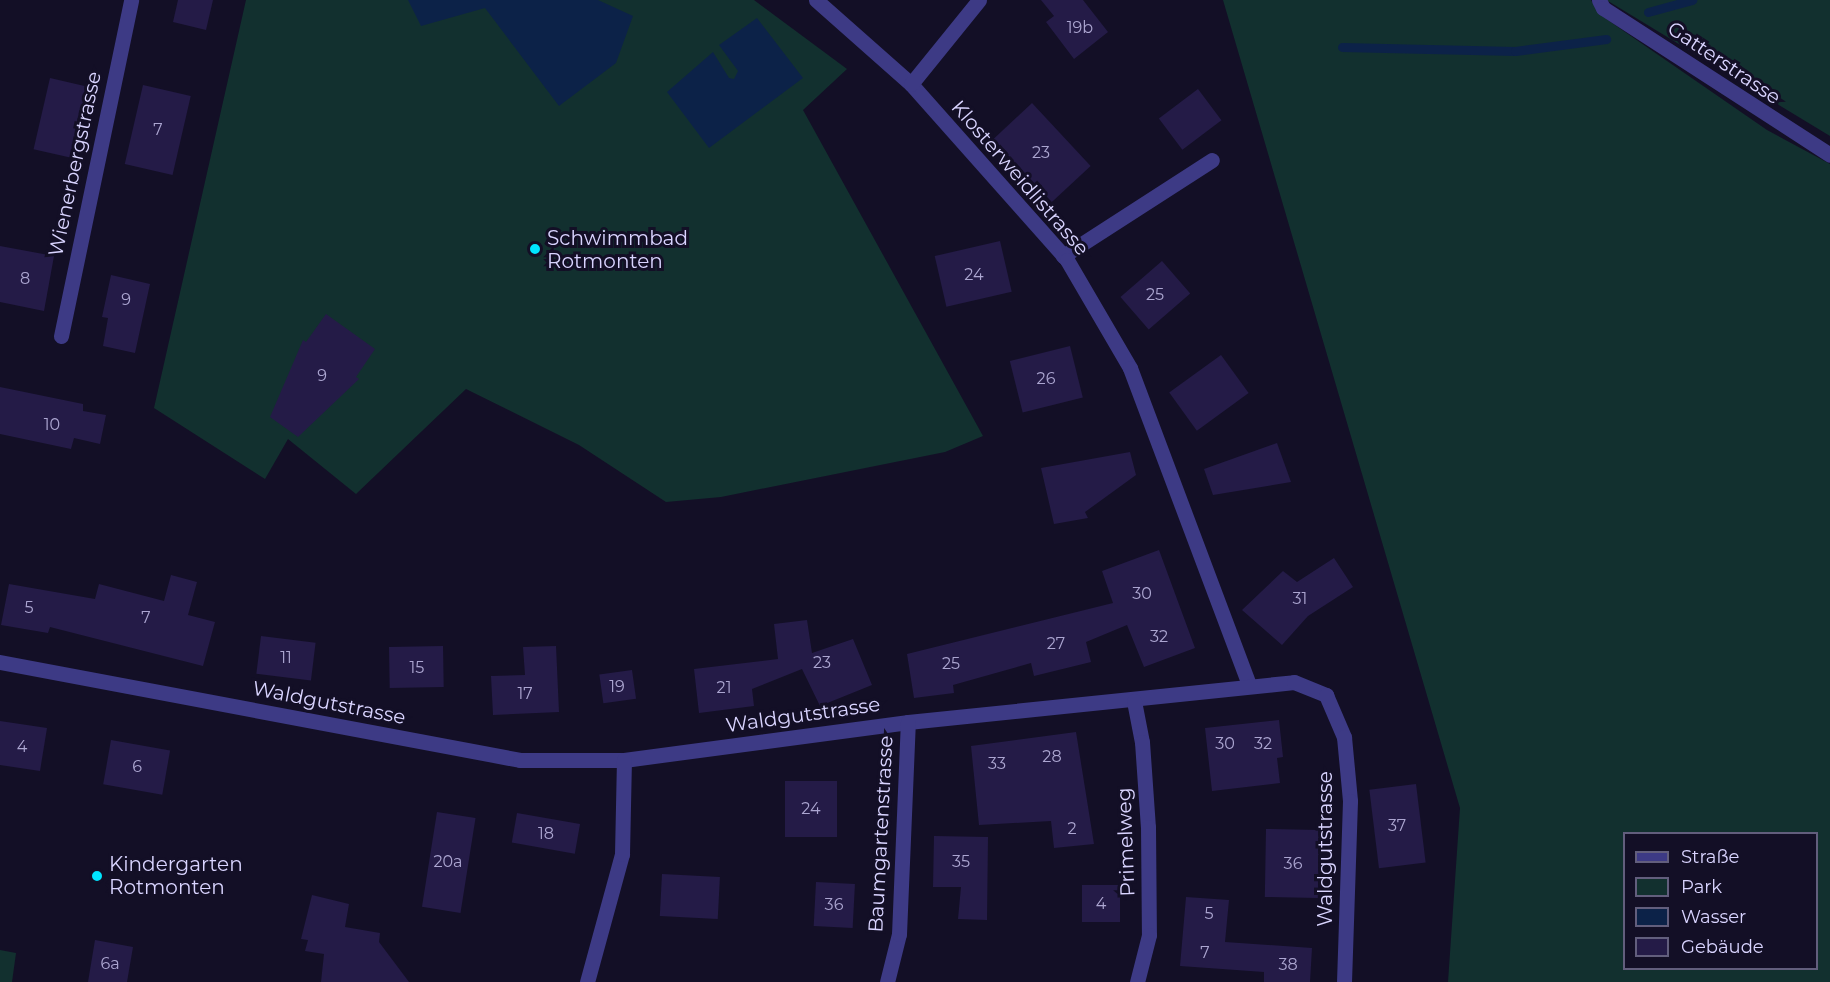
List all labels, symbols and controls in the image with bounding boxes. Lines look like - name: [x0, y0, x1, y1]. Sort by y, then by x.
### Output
- street label: Gatterstrasse: [1663, 16, 1785, 110]
- house number: 19b: [1067, 18, 1093, 38]
- street label: Wienerbergstrasse: [44, 69, 106, 259]
- street label: Klosterweidlistrasse: [946, 96, 1094, 260]
- house number: 7: [153, 120, 163, 140]
- house number: 23: [1032, 143, 1050, 163]
- place label: Schwimmbad Rotmonten: [547, 226, 688, 273]
- marker: Schwimmbad Rotmonten: [528, 242, 542, 256]
- house number: 24: [964, 265, 984, 285]
- house number: 8: [20, 269, 30, 289]
- house number: 25: [1146, 285, 1164, 305]
- house number: 9: [121, 290, 131, 310]
- house number: 9: [317, 366, 327, 386]
- house number: 26: [1037, 369, 1055, 389]
- house number: 10: [44, 415, 60, 435]
- house number: 30: [1132, 584, 1152, 604]
- house number: 31: [1293, 589, 1307, 609]
- house number: 5: [24, 598, 34, 618]
- house number: 7: [141, 608, 151, 628]
- house number: 32: [1150, 627, 1168, 647]
- house number: 27: [1047, 634, 1065, 654]
- house number: 11: [280, 648, 292, 668]
- house number: 23: [813, 653, 831, 673]
- house number: 25: [942, 654, 960, 674]
- house number: 15: [410, 658, 424, 678]
- street label: Waldgutstrasse: [250, 676, 408, 730]
- house number: 19: [609, 677, 625, 697]
- house number: 21: [717, 678, 731, 698]
- house number: 17: [517, 684, 533, 704]
- street label: Waldgutstrasse: [724, 692, 882, 738]
- house number: 30: [1215, 734, 1235, 754]
- house number: 32: [1254, 734, 1272, 754]
- street label: Baumgartenstrasse: [864, 735, 898, 933]
- house number: 4: [17, 737, 27, 757]
- house number: 28: [1042, 747, 1062, 767]
- house number: 33: [988, 754, 1006, 774]
- house number: 6: [132, 757, 142, 777]
- street label: Waldgutstrasse: [1313, 771, 1337, 927]
- street label: Primelweg: [1112, 787, 1140, 897]
- house number: 24: [801, 799, 821, 819]
- house number: 37: [1388, 816, 1406, 836]
- house number: 2: [1067, 819, 1077, 839]
- house number: 18: [538, 824, 554, 844]
- legend: [1623, 832, 1818, 970]
- text: Straße: [1681, 846, 1739, 868]
- place label: Kindergarten Rotmonten: [109, 852, 243, 899]
- house number: 20a: [433, 852, 463, 872]
- house number: 35: [952, 852, 970, 872]
- house number: 36: [1284, 854, 1302, 874]
- marker: Kindergarten Rotmonten: [90, 869, 104, 883]
- text: Park: [1681, 876, 1722, 898]
- house number: 4: [1096, 894, 1106, 914]
- house number: 36: [825, 895, 843, 915]
- house number: 5: [1204, 904, 1214, 924]
- text: Wasser: [1681, 906, 1746, 928]
- text: Gebäude: [1681, 936, 1764, 958]
- house number: 7: [1200, 943, 1210, 963]
- house number: 6a: [100, 954, 120, 974]
- house number: 38: [1278, 955, 1298, 975]

